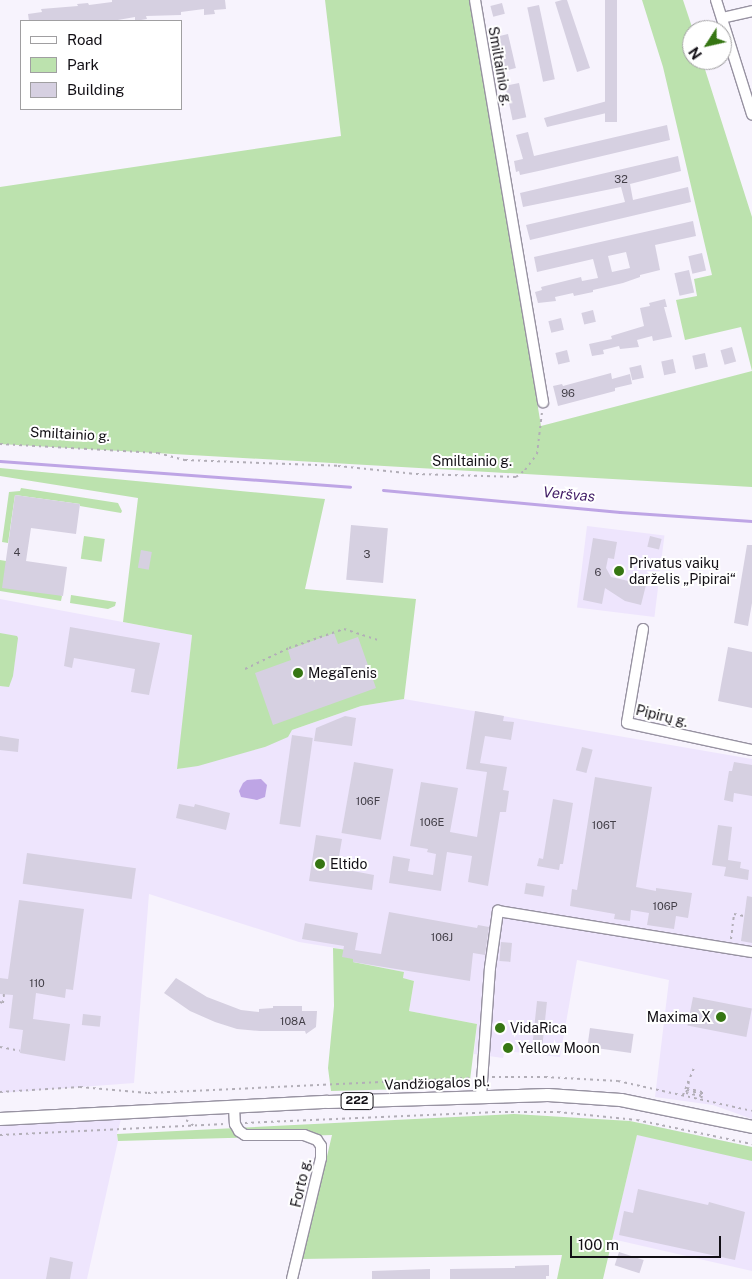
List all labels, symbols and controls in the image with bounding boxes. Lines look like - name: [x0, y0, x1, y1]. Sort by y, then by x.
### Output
- legend: [20, 20, 182, 110]
- north arrow: [682, 20, 732, 70]
- street label: Smiltainio g.: [485, 25, 515, 107]
- text: Road: [67, 31, 103, 48]
- text: N: [686, 44, 705, 62]
- text: Park: [67, 56, 99, 73]
- text: Building: [67, 81, 125, 98]
- house number: 32: [614, 172, 628, 186]
- house number: 96: [561, 386, 575, 400]
- street label: Smiltainio g.: [30, 424, 110, 444]
- street label: Smiltainio g.: [432, 453, 512, 469]
- water label: Veršvas: [542, 483, 596, 505]
- house number: 4: [14, 545, 20, 559]
- house number: 3: [364, 547, 370, 561]
- place label: Privatus vaikų darželis „Pipirai“: [629, 555, 736, 588]
- house number: 6: [595, 565, 601, 579]
- marker: Privatus vaikų darželis „Pipirai“: [613, 565, 625, 577]
- place label: MegaTenis: [308, 665, 377, 681]
- marker: MegaTenis: [292, 667, 304, 679]
- street label: Pipirų g.: [634, 701, 690, 731]
- house number: 106F: [356, 794, 380, 808]
- house number: 106E: [420, 815, 444, 829]
- house number: 106T: [592, 818, 616, 832]
- place label: Eltido: [330, 856, 367, 872]
- marker: Eltido: [314, 858, 326, 870]
- house number: 106P: [653, 899, 677, 913]
- house number: 106J: [431, 930, 453, 944]
- house number: 110: [29, 976, 45, 990]
- place label: Maxima X: [647, 1009, 711, 1025]
- marker: Maxima X: [715, 1011, 727, 1023]
- house number: 108A: [280, 1014, 306, 1028]
- place label: VidaRica: [510, 1020, 567, 1036]
- marker: VidaRica: [494, 1022, 506, 1034]
- place label: Yellow Moon: [518, 1040, 600, 1056]
- marker: Yellow Moon: [502, 1042, 514, 1054]
- street label: Vandžiogalos pl.: [384, 1073, 490, 1093]
- road number: 222: [340, 1092, 374, 1110]
- street label: Forto g.: [287, 1157, 315, 1209]
- scale bar: [572, 1226, 723, 1258]
- text: 100 m: [578, 1236, 619, 1253]

